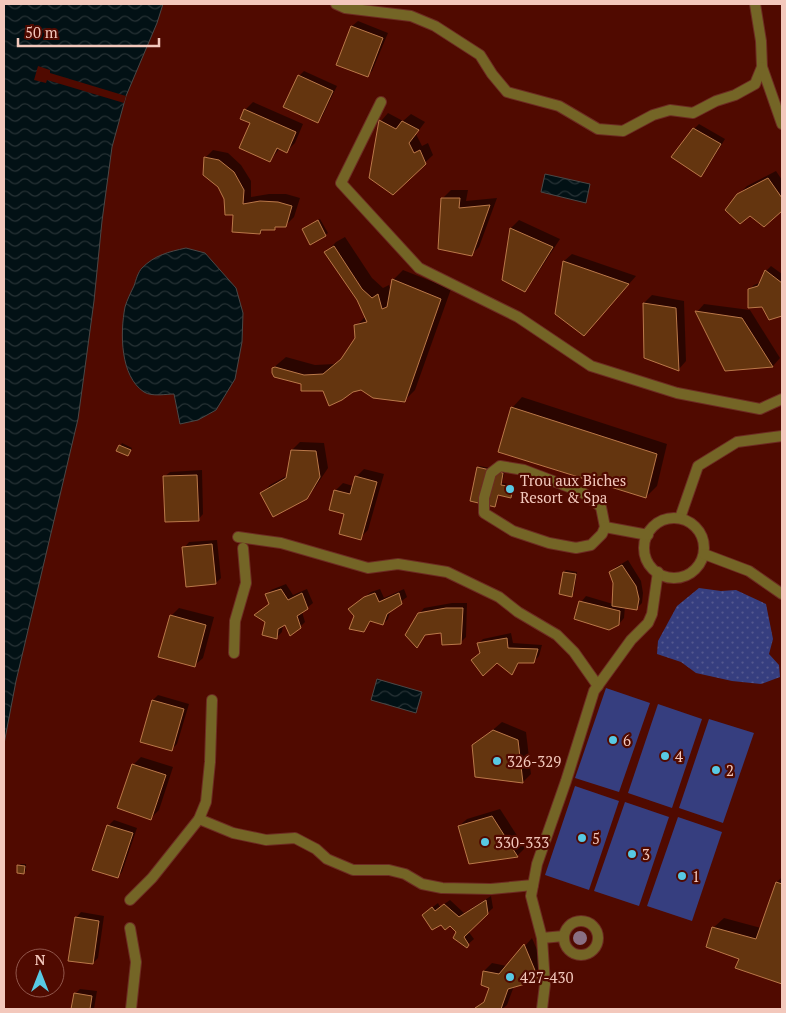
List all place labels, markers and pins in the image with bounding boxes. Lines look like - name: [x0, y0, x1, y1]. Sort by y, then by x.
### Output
- place label: Trou aux Biches Resort & Spa: [520, 470, 626, 507]
- marker: Trou aux Biches Resort & Spa: [504, 483, 516, 495]
- place label: 6: [623, 730, 631, 750]
- marker: 6: [607, 734, 619, 746]
- place label: 4: [675, 746, 683, 766]
- marker: 4: [659, 750, 671, 762]
- place label: 326-329: [507, 751, 561, 771]
- marker: 326-329: [491, 755, 503, 767]
- place label: 2: [726, 760, 734, 780]
- marker: 2: [710, 764, 722, 776]
- place label: 5: [592, 828, 600, 848]
- place label: 330-333: [495, 832, 549, 852]
- marker: 5: [576, 832, 588, 844]
- marker: 330-333: [479, 836, 491, 848]
- place label: 3: [642, 844, 650, 864]
- marker: 3: [626, 848, 638, 860]
- place label: 1: [692, 866, 700, 886]
- marker: 1: [676, 870, 688, 882]
- place label: 427-430: [520, 967, 574, 987]
- marker: 427-430: [504, 971, 516, 983]

